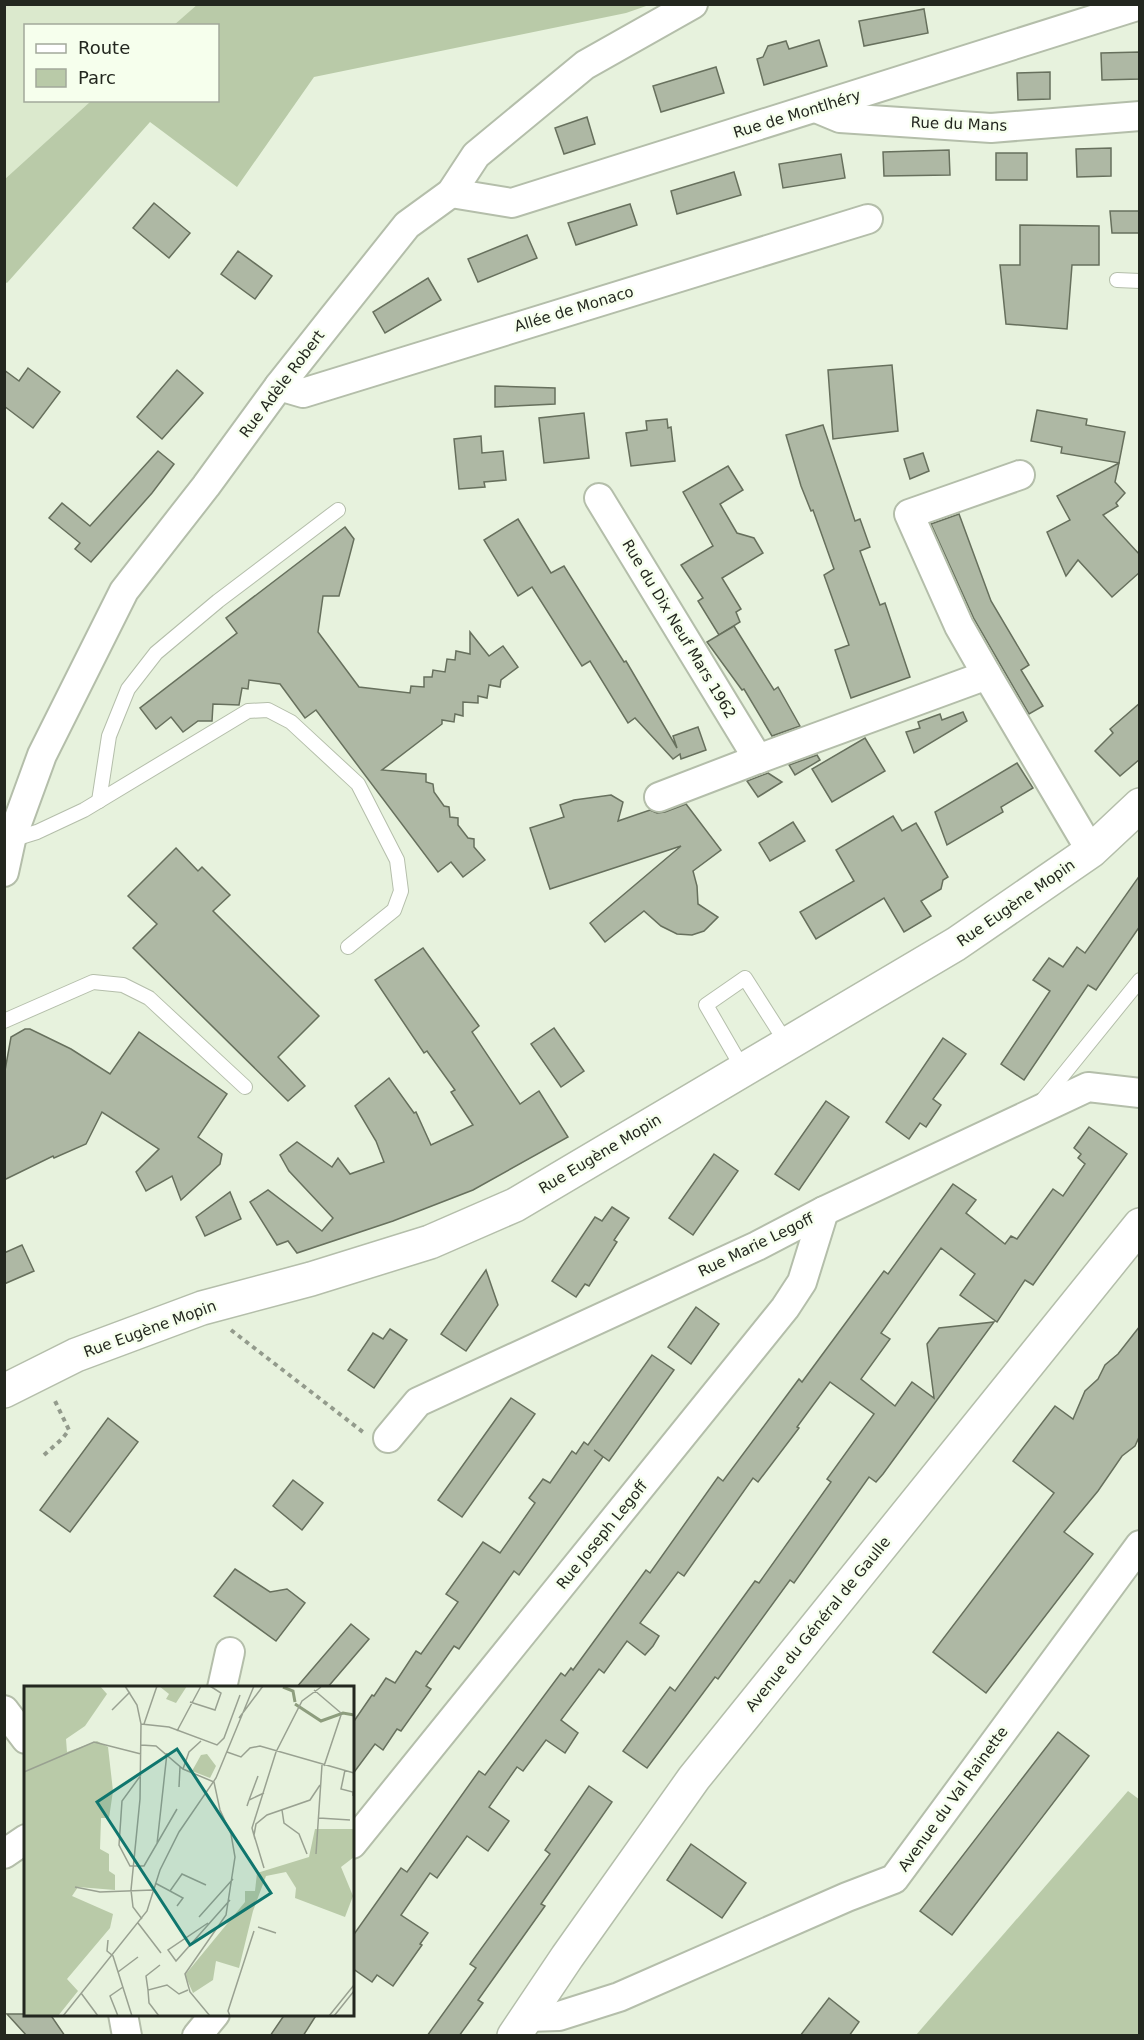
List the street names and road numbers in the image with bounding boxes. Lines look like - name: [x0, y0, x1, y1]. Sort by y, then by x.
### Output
- street label: Rue de Montlhéry: [731, 86, 863, 142]
- street label: Rue du Mans: [910, 113, 1008, 135]
- street label: Allée de Monaco: [512, 282, 636, 336]
- street label: Rue Adèle Robert: [236, 327, 328, 441]
- street label: Rue du Dix Neuf Mars 1962: [618, 536, 740, 722]
- street label: Rue Eugène Mopin: [954, 856, 1078, 950]
- street label: Rue Eugène Mopin: [535, 1110, 665, 1198]
- street label: Rue Marie Legoff: [695, 1209, 817, 1281]
- street label: Rue Eugène Mopin: [81, 1297, 219, 1361]
- street label: Rue Joseph Legoff: [553, 1477, 652, 1593]
- street label: Avenue du Général de Gaulle: [742, 1533, 894, 1715]
- street label: Avenue du Val Rainette: [894, 1723, 1012, 1875]

